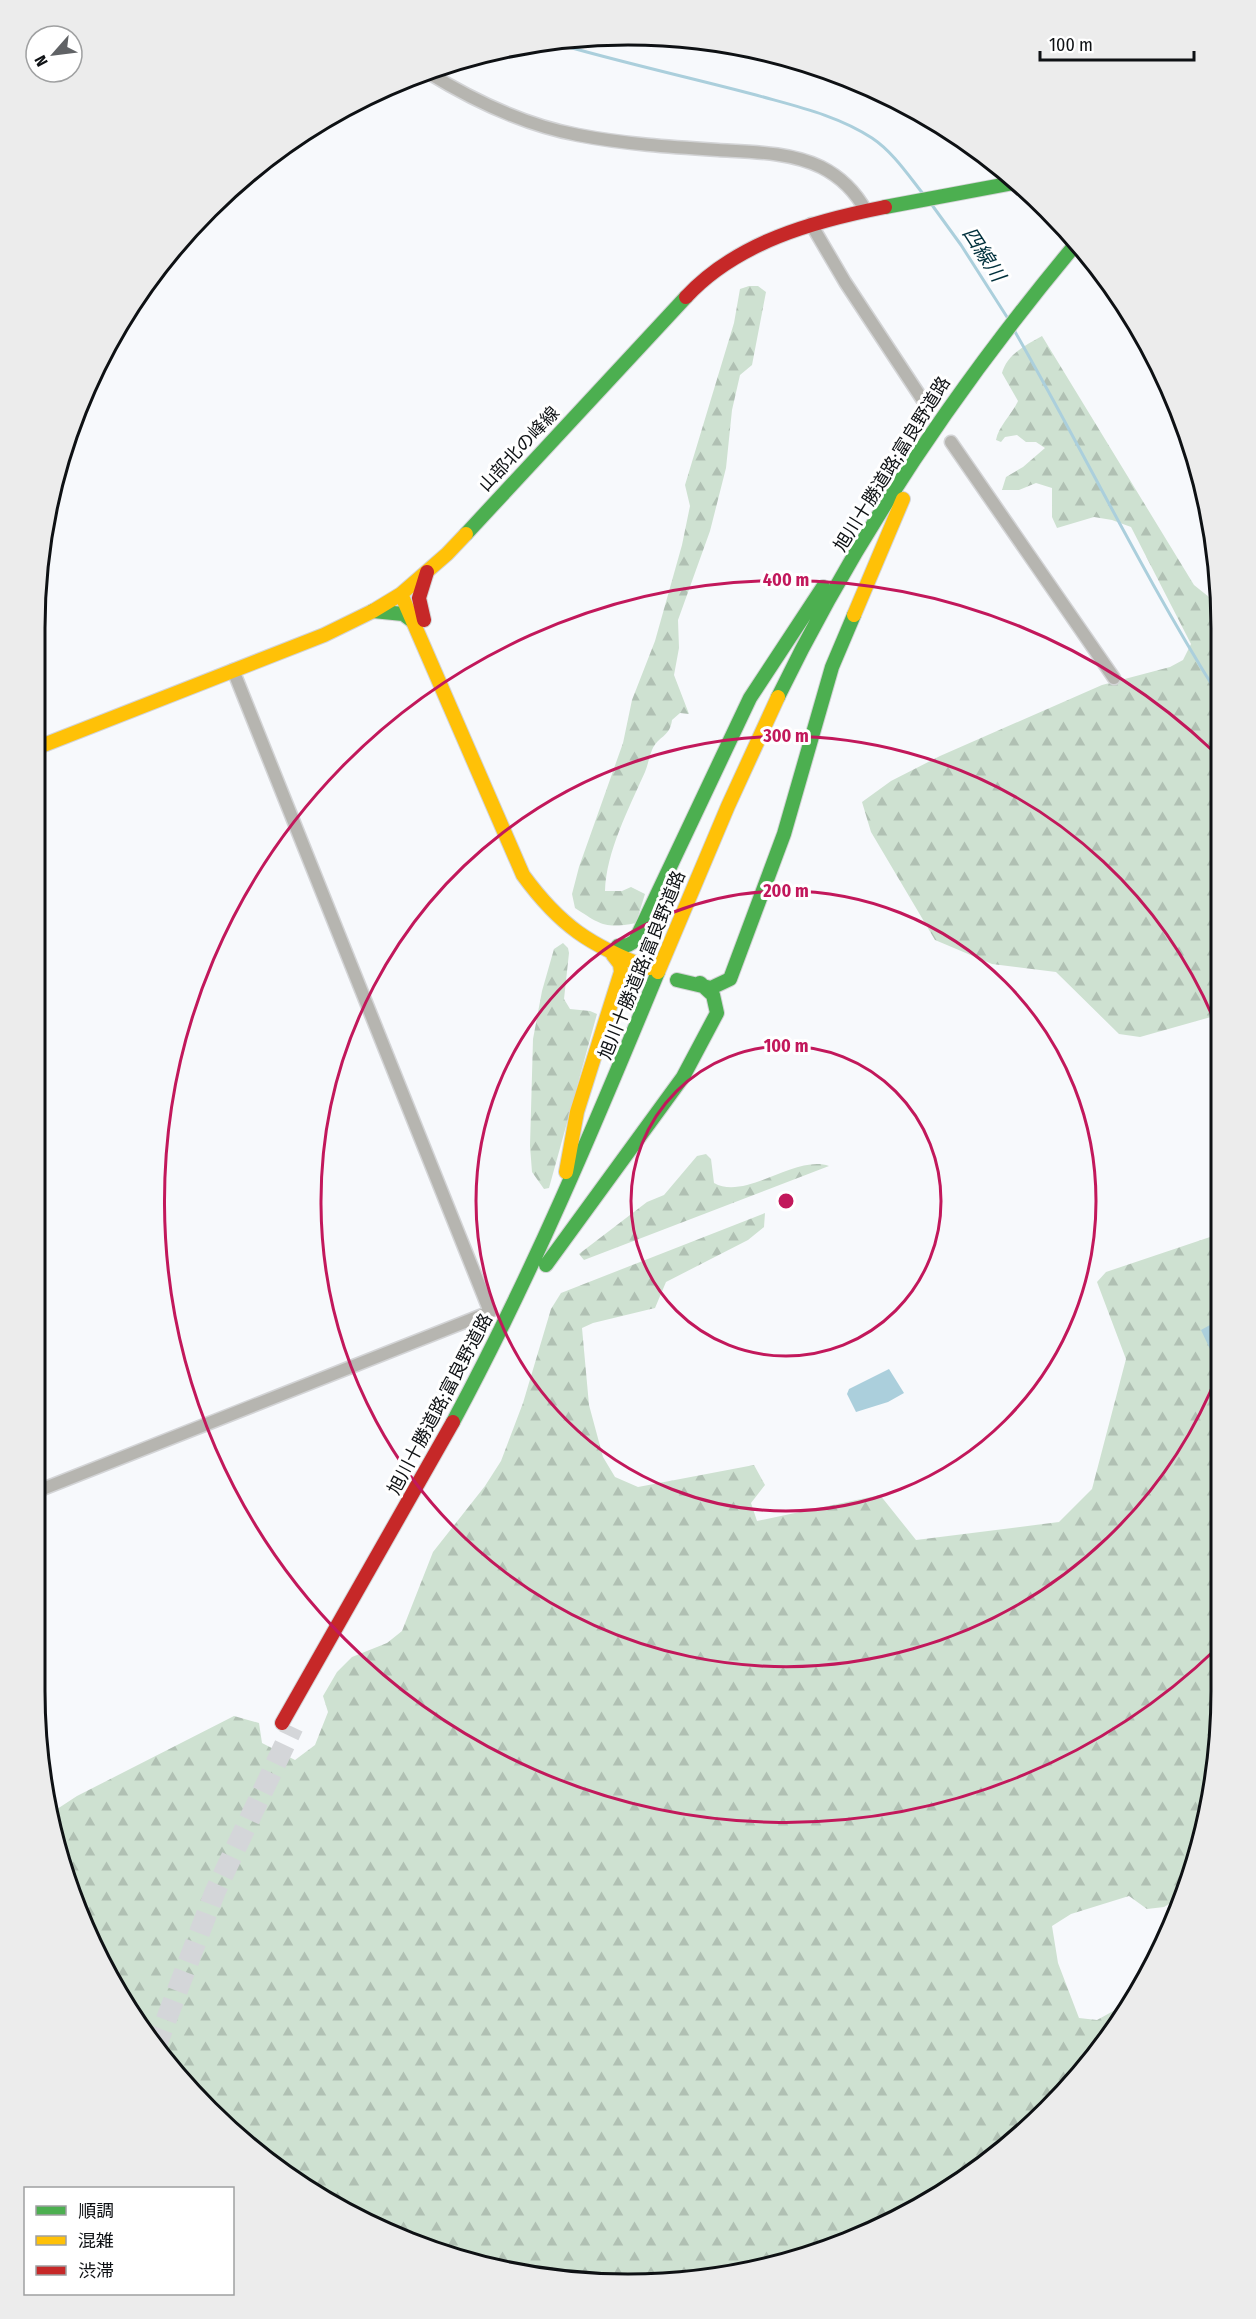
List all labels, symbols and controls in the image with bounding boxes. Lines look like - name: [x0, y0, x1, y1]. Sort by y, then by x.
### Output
- north arrow: [24, 24, 84, 84]
- scale bar: [1040, 24, 1194, 62]
- text: 100 m: [1049, 34, 1093, 56]
- text: N: [31, 52, 52, 70]
- water label: 四線川: [958, 222, 1011, 287]
- street label: 旭川十勝道路;富良野道路: [829, 373, 955, 555]
- street label: 山部北の峰線: [474, 402, 564, 496]
- text: 400 m: [763, 569, 809, 591]
- text: 300 m: [762, 725, 809, 747]
- street label: 旭川十勝道路;富良野道路: [594, 867, 690, 1063]
- text: 200 m: [762, 880, 809, 902]
- text: 100 m: [764, 1035, 808, 1057]
- centre of rings: [776, 1191, 796, 1211]
- street label: 旭川十勝道路;富良野道路: [383, 1310, 497, 1498]
- legend: [24, 2187, 234, 2295]
- text: 順調: [78, 2200, 114, 2222]
- text: 混雑: [78, 2230, 114, 2252]
- text: 渋滞: [78, 2260, 114, 2282]

